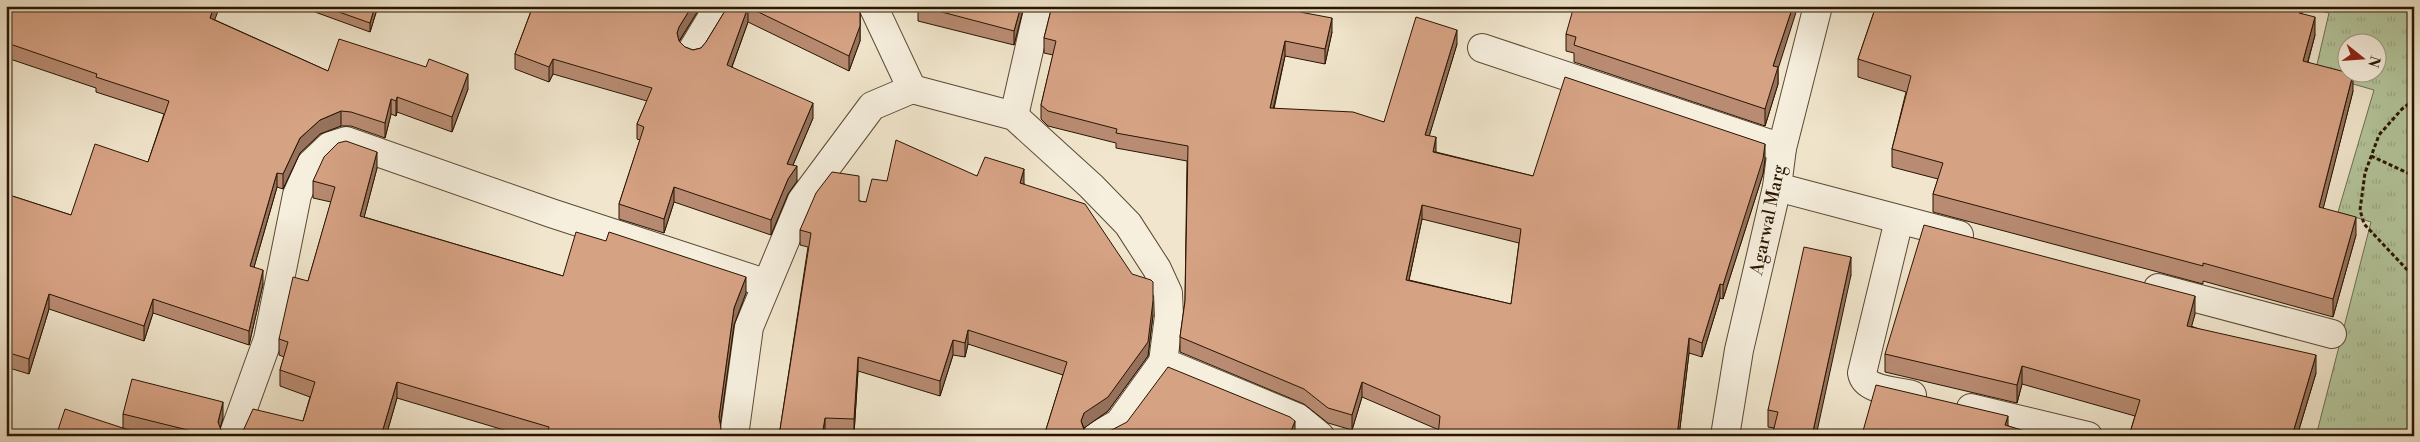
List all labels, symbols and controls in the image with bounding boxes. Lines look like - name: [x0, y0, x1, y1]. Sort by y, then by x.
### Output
- north arrow: [2338, 32, 2388, 82]
- text: N: [2363, 54, 2384, 69]
- street label: Agarwal Marg: [1745, 162, 1791, 278]

